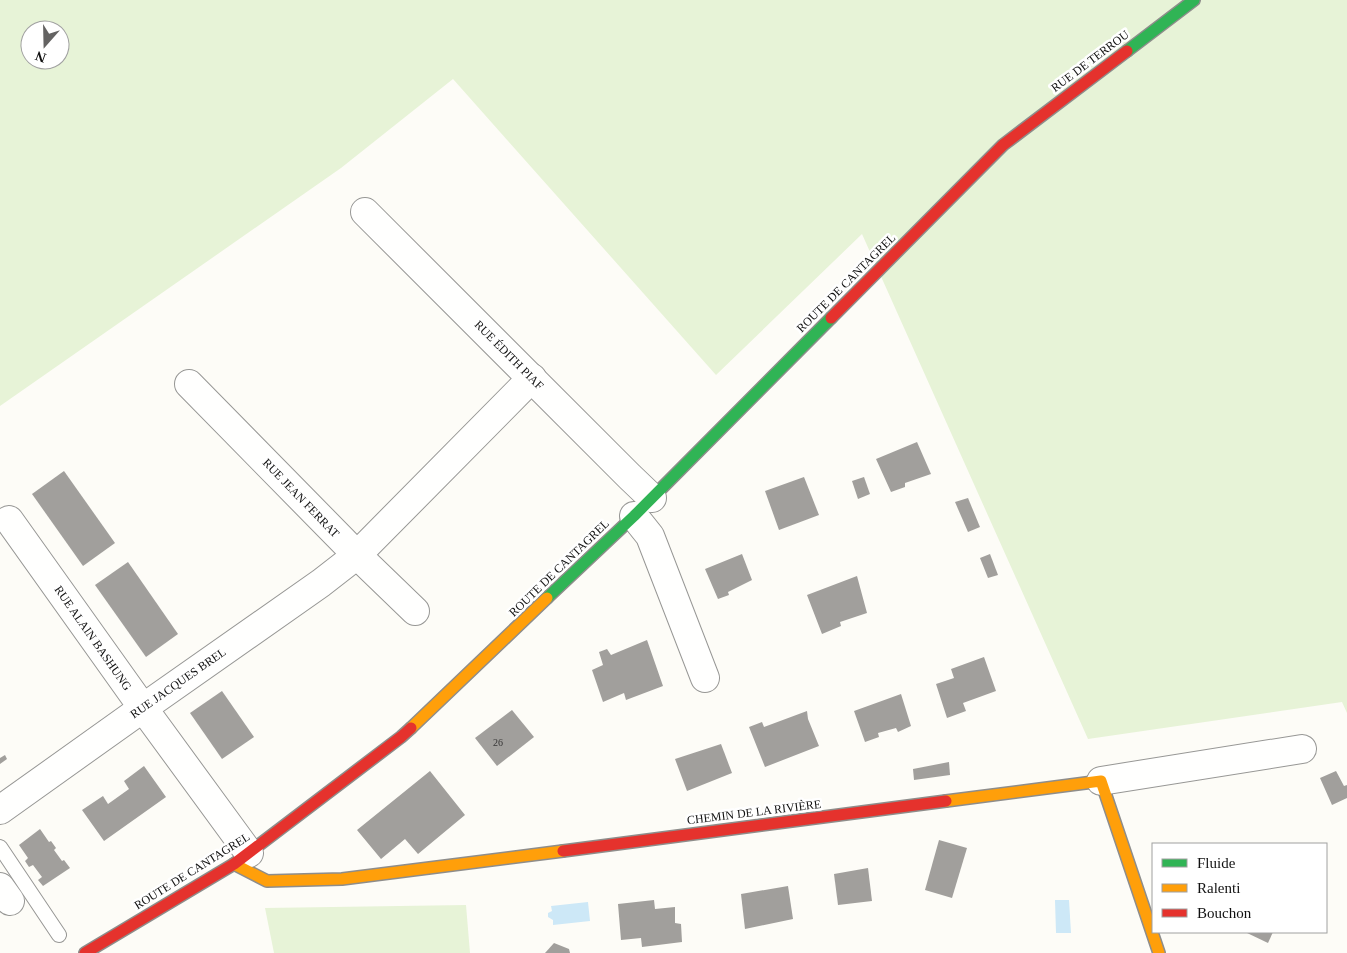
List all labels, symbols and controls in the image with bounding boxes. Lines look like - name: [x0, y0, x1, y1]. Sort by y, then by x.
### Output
- north arrow: [20, 20, 70, 70]
- street label: RUE DE TERROU: [1048, 27, 1132, 95]
- text: N: [33, 48, 48, 66]
- street label: ROUTE DE CANTAGREL: [794, 231, 898, 335]
- street label: RUE ÉDITH PIAF: [472, 318, 547, 393]
- street label: RUE JEAN FERRAT: [260, 456, 343, 541]
- street label: ROUTE DE CANTAGREL: [506, 517, 612, 619]
- street label: RUE ALAIN BASHUNG: [52, 583, 135, 693]
- street label: RUE JACQUES BREL: [128, 645, 228, 721]
- house number: 26: [493, 737, 503, 748]
- street label: CHEMIN DE LA RIVIÈRE: [686, 797, 822, 827]
- street label: ROUTE DE CANTAGREL: [132, 830, 252, 912]
- legend: [1152, 843, 1327, 933]
- text: Fluide: [1197, 855, 1236, 871]
- text: Ralenti: [1197, 880, 1240, 896]
- text: Bouchon: [1197, 905, 1252, 921]

